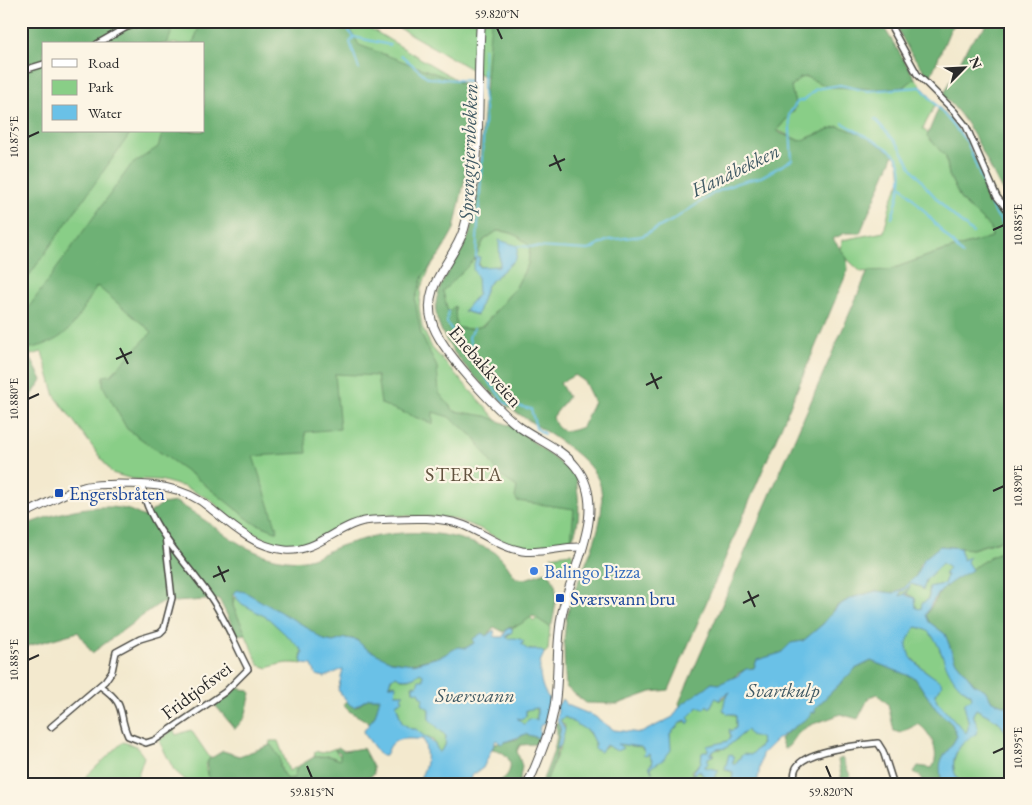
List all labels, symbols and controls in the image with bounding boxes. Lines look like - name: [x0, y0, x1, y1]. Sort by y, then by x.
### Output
- text: 59.820°N: [475, 6, 520, 22]
- legend: [42, 42, 205, 132]
- north arrow: [940, 42, 990, 92]
- text: Road: [88, 53, 120, 72]
- text: N: [965, 54, 987, 72]
- text: Park: [88, 77, 115, 96]
- water label: Sprengtjernbekken: [453, 83, 483, 222]
- text: Water: [88, 103, 122, 122]
- text: 10.875°E: [6, 116, 22, 158]
- water label: Hanåbekken: [686, 137, 784, 203]
- text: 10.885°E: [1010, 204, 1026, 246]
- street label: Enebakkveien: [443, 320, 528, 412]
- text: 10.880°E: [6, 378, 22, 420]
- district label: STERTA: [425, 461, 503, 487]
- text: 10.890°E: [1010, 465, 1026, 507]
- place label: Engersbråten: [69, 481, 165, 506]
- marker: Engersbråten: [53, 487, 65, 499]
- place label: Balingo Pizza: [544, 559, 641, 584]
- marker: Balingo Pizza: [528, 565, 540, 577]
- place label: Sværsvann bru: [570, 586, 676, 611]
- marker: Sværsvann bru: [554, 592, 566, 604]
- text: 10.885°E: [6, 639, 22, 681]
- street label: Fridtjofsvei: [156, 656, 237, 725]
- water label: Svartkulp: [745, 677, 820, 703]
- water label: Sværsvann: [434, 682, 515, 708]
- text: 10.895°E: [1010, 727, 1026, 769]
- text: 59.815°N: [290, 784, 335, 800]
- text: 59.820°N: [809, 784, 854, 800]

